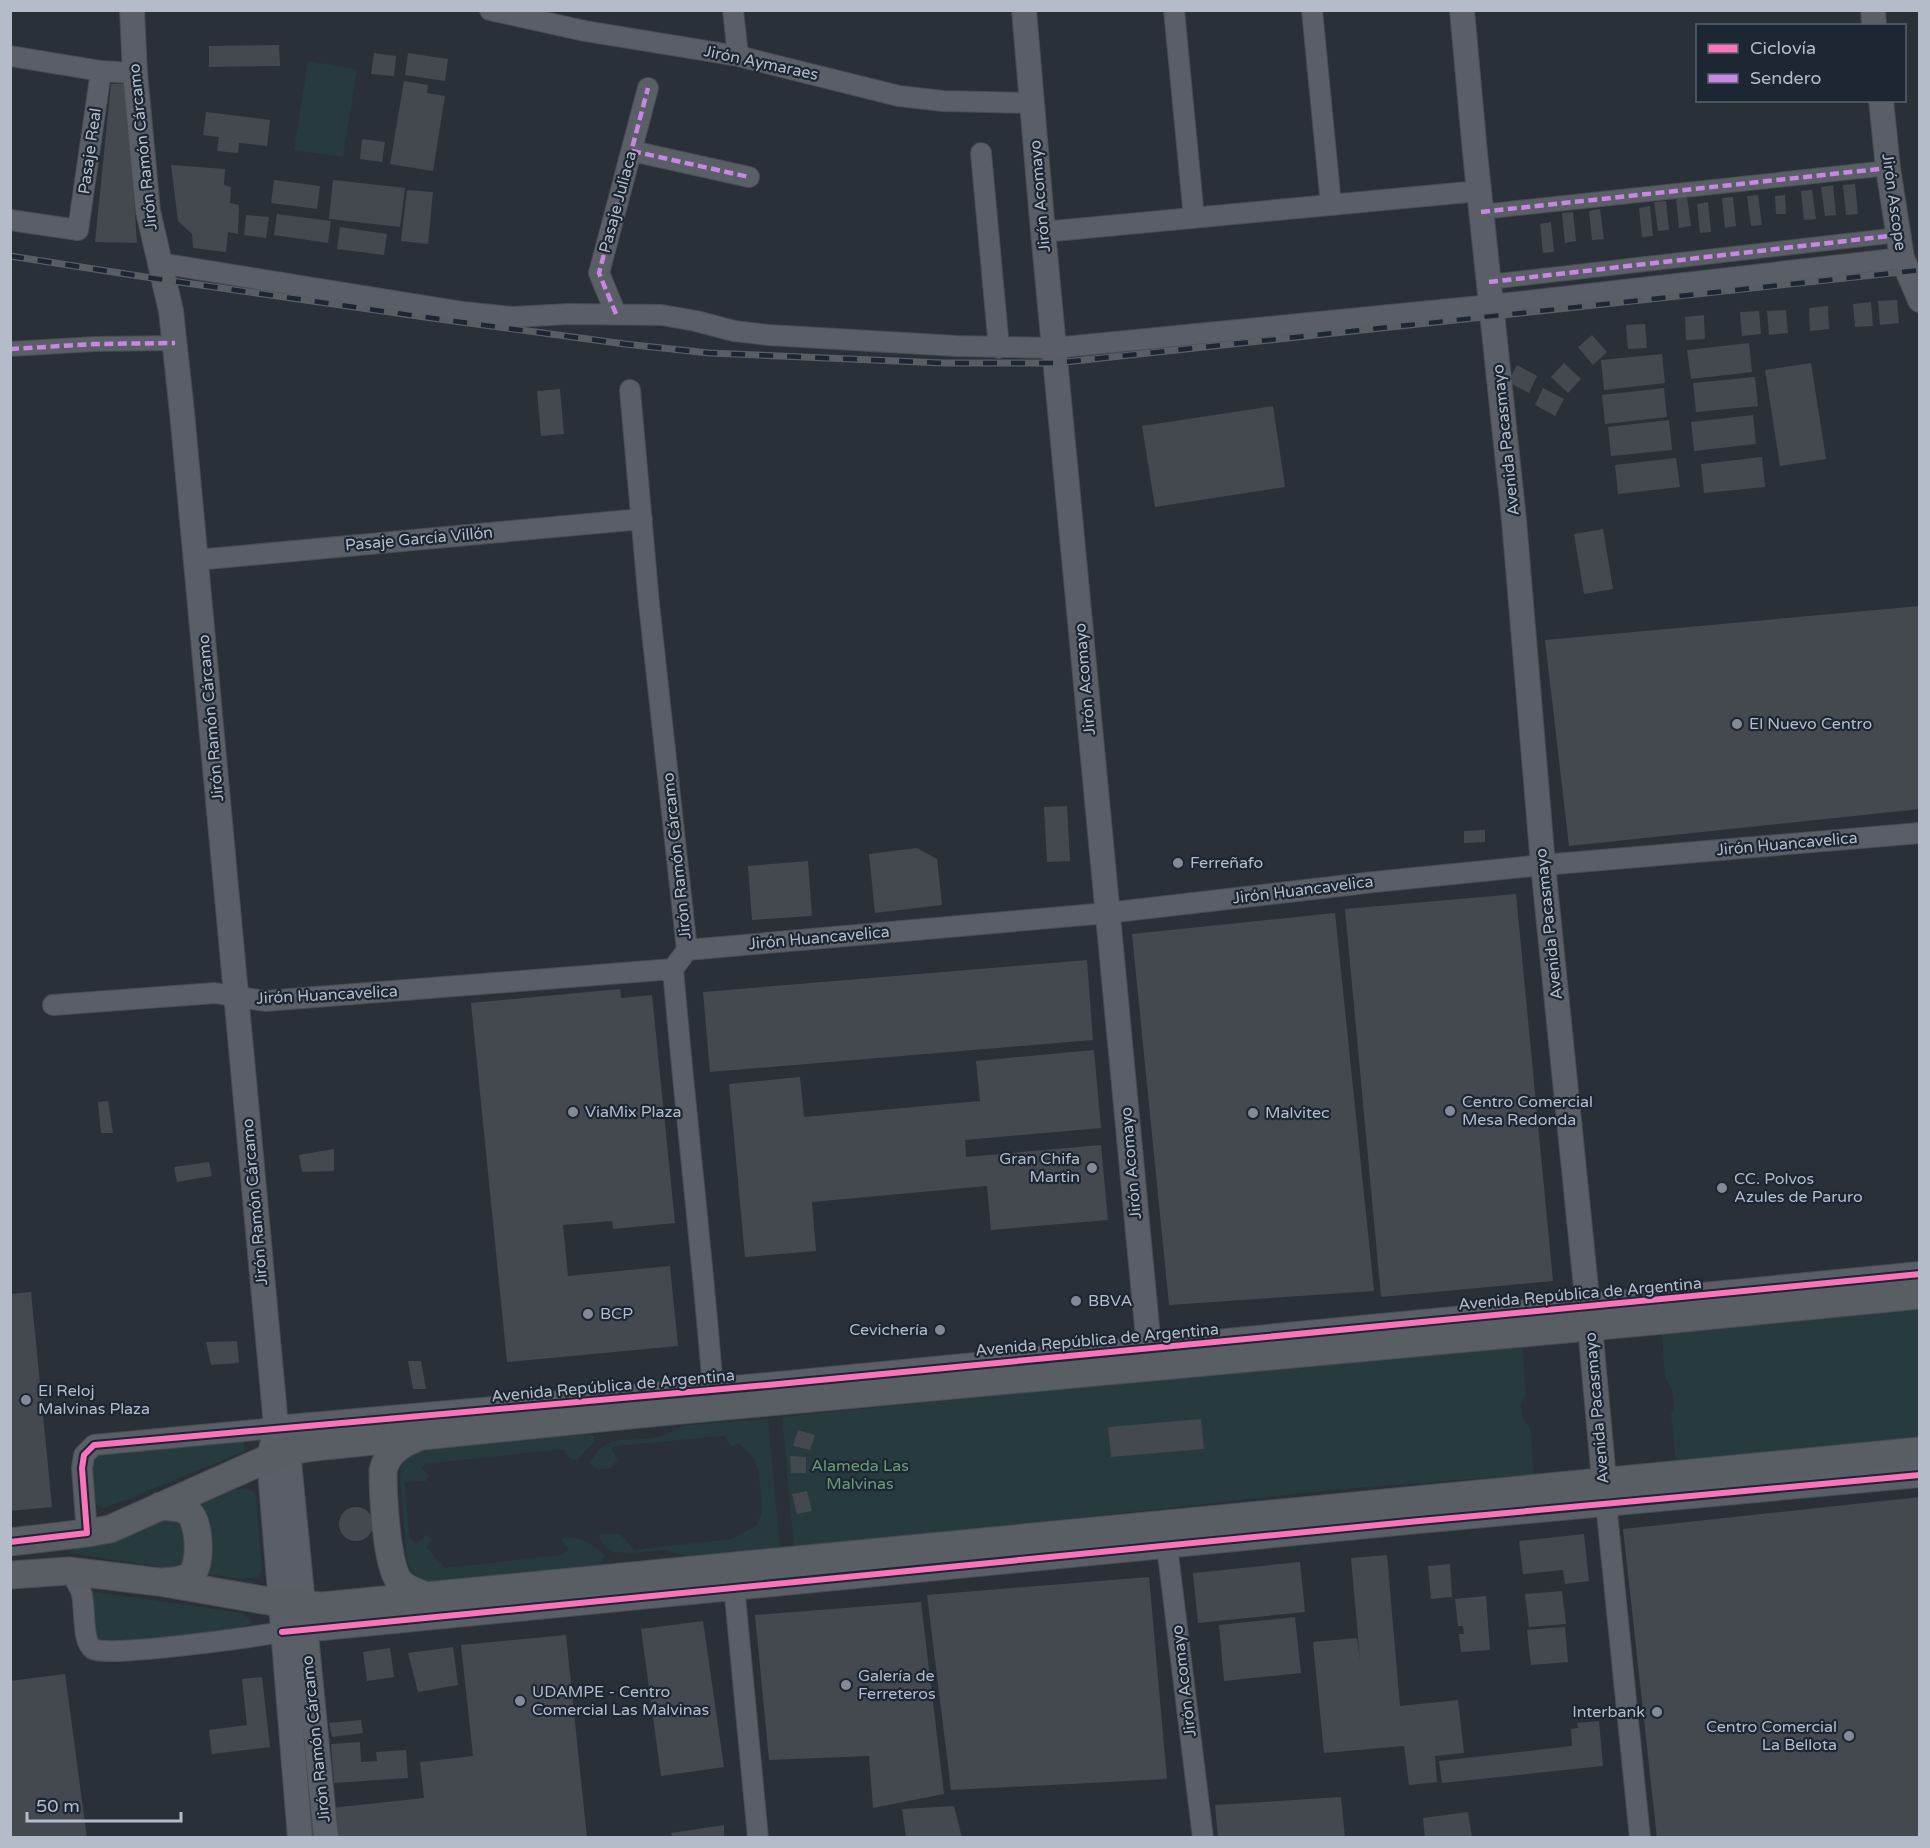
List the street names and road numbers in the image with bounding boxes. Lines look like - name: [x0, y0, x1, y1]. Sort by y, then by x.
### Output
- street label: Jirón Aymaraes: [702, 41, 820, 85]
- street label: Jirón Ramón Cárcamo: [124, 63, 162, 231]
- street label: Pasaje Real: [74, 107, 106, 195]
- street label: Jirón Acomayo: [1025, 139, 1055, 253]
- street label: Pasaje Juliaca: [595, 149, 641, 255]
- street label: Jirón Ascope: [1877, 152, 1911, 252]
- street label: Avenida Pacasmayo: [1488, 363, 1524, 517]
- street label: Pasaje García Villón: [344, 523, 494, 555]
- street label: Jirón Acomayo: [1070, 622, 1100, 736]
- street label: Jirón Ramón Cárcamo: [194, 634, 228, 802]
- street label: Jirón Ramón Cárcamo: [658, 772, 696, 940]
- street label: Jirón Huancavelica: [1716, 828, 1858, 860]
- street label: Avenida Pacasmayo: [1531, 847, 1567, 1001]
- street label: Jirón Huancavelica: [1232, 871, 1374, 909]
- street label: Jirón Huancavelica: [748, 922, 890, 954]
- street label: Jirón Huancavelica: [256, 981, 398, 1009]
- street label: Jirón Acomayo: [1116, 1106, 1146, 1220]
- street label: Jirón Ramón Cárcamo: [238, 1118, 272, 1286]
- street label: Avenida República de Argentina: [1457, 1273, 1703, 1315]
- street label: Avenida República de Argentina: [974, 1319, 1220, 1361]
- street label: Avenida Pacasmayo: [1580, 1331, 1614, 1485]
- street label: Avenida República de Argentina: [490, 1365, 736, 1407]
- street label: Jirón Acomayo: [1167, 1624, 1201, 1738]
- street label: Jirón Ramón Cárcamo: [297, 1655, 335, 1823]

